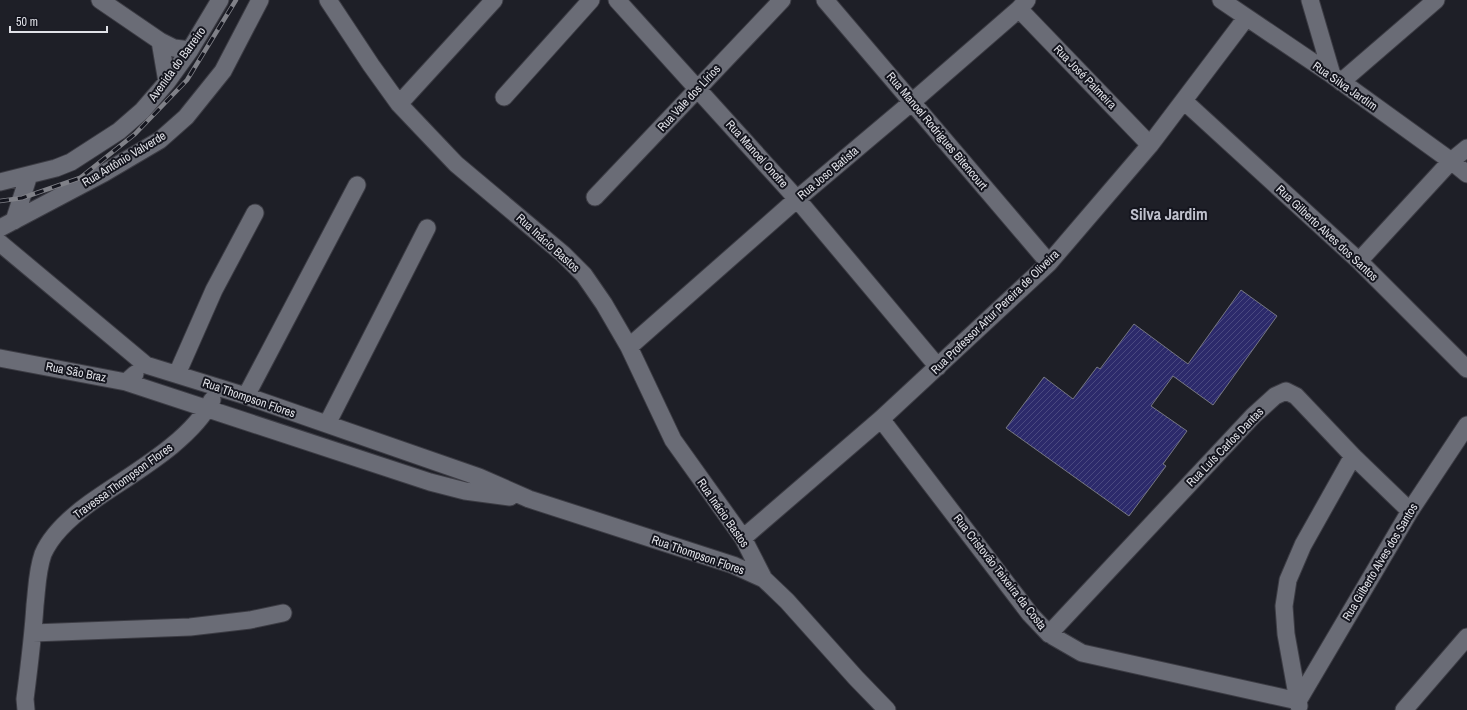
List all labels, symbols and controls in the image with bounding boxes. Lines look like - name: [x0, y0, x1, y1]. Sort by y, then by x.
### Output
- scale bar: [10, 8, 107, 34]
- text: 50 m: [16, 14, 38, 30]
- street label: Avenida do Barreiro: [144, 24, 209, 105]
- street label: Rua José Palmeira: [1050, 41, 1120, 113]
- street label: Rua Silva Jardim: [1310, 58, 1380, 114]
- street label: Rua Vale dos Lírios: [654, 61, 724, 135]
- street label: Rua Manoel Rodrigues Bitencourt: [883, 69, 991, 193]
- street label: Rua Manoel Onofre: [722, 117, 792, 191]
- street label: Rua Antônio Valverde: [79, 128, 169, 190]
- street label: Rua Joso Batista: [794, 142, 862, 203]
- street label: Rua Gilberto Alves dos Santos: [1273, 181, 1382, 285]
- district label: Silva Jardim: [1130, 203, 1208, 225]
- street label: Rua Inácio Bastos: [513, 210, 583, 276]
- street label: Rua Professor Artur Pereira de Oliveira: [927, 246, 1063, 378]
- street label: Rua São Braz: [44, 358, 108, 386]
- street label: Rua Thompson Flores: [200, 375, 298, 421]
- street label: Rua Luís Carlos Dantas: [1183, 404, 1267, 490]
- street label: Travessa Thompson Flores: [70, 439, 176, 523]
- street label: Rua Inácio Bastos: [693, 475, 753, 551]
- street label: Rua Gilberto Alves dos Santos: [1339, 500, 1421, 624]
- street label: Rua Cristovão Teixeira da Costa: [950, 511, 1051, 634]
- street label: Rua Thompson Flores: [649, 532, 747, 578]

